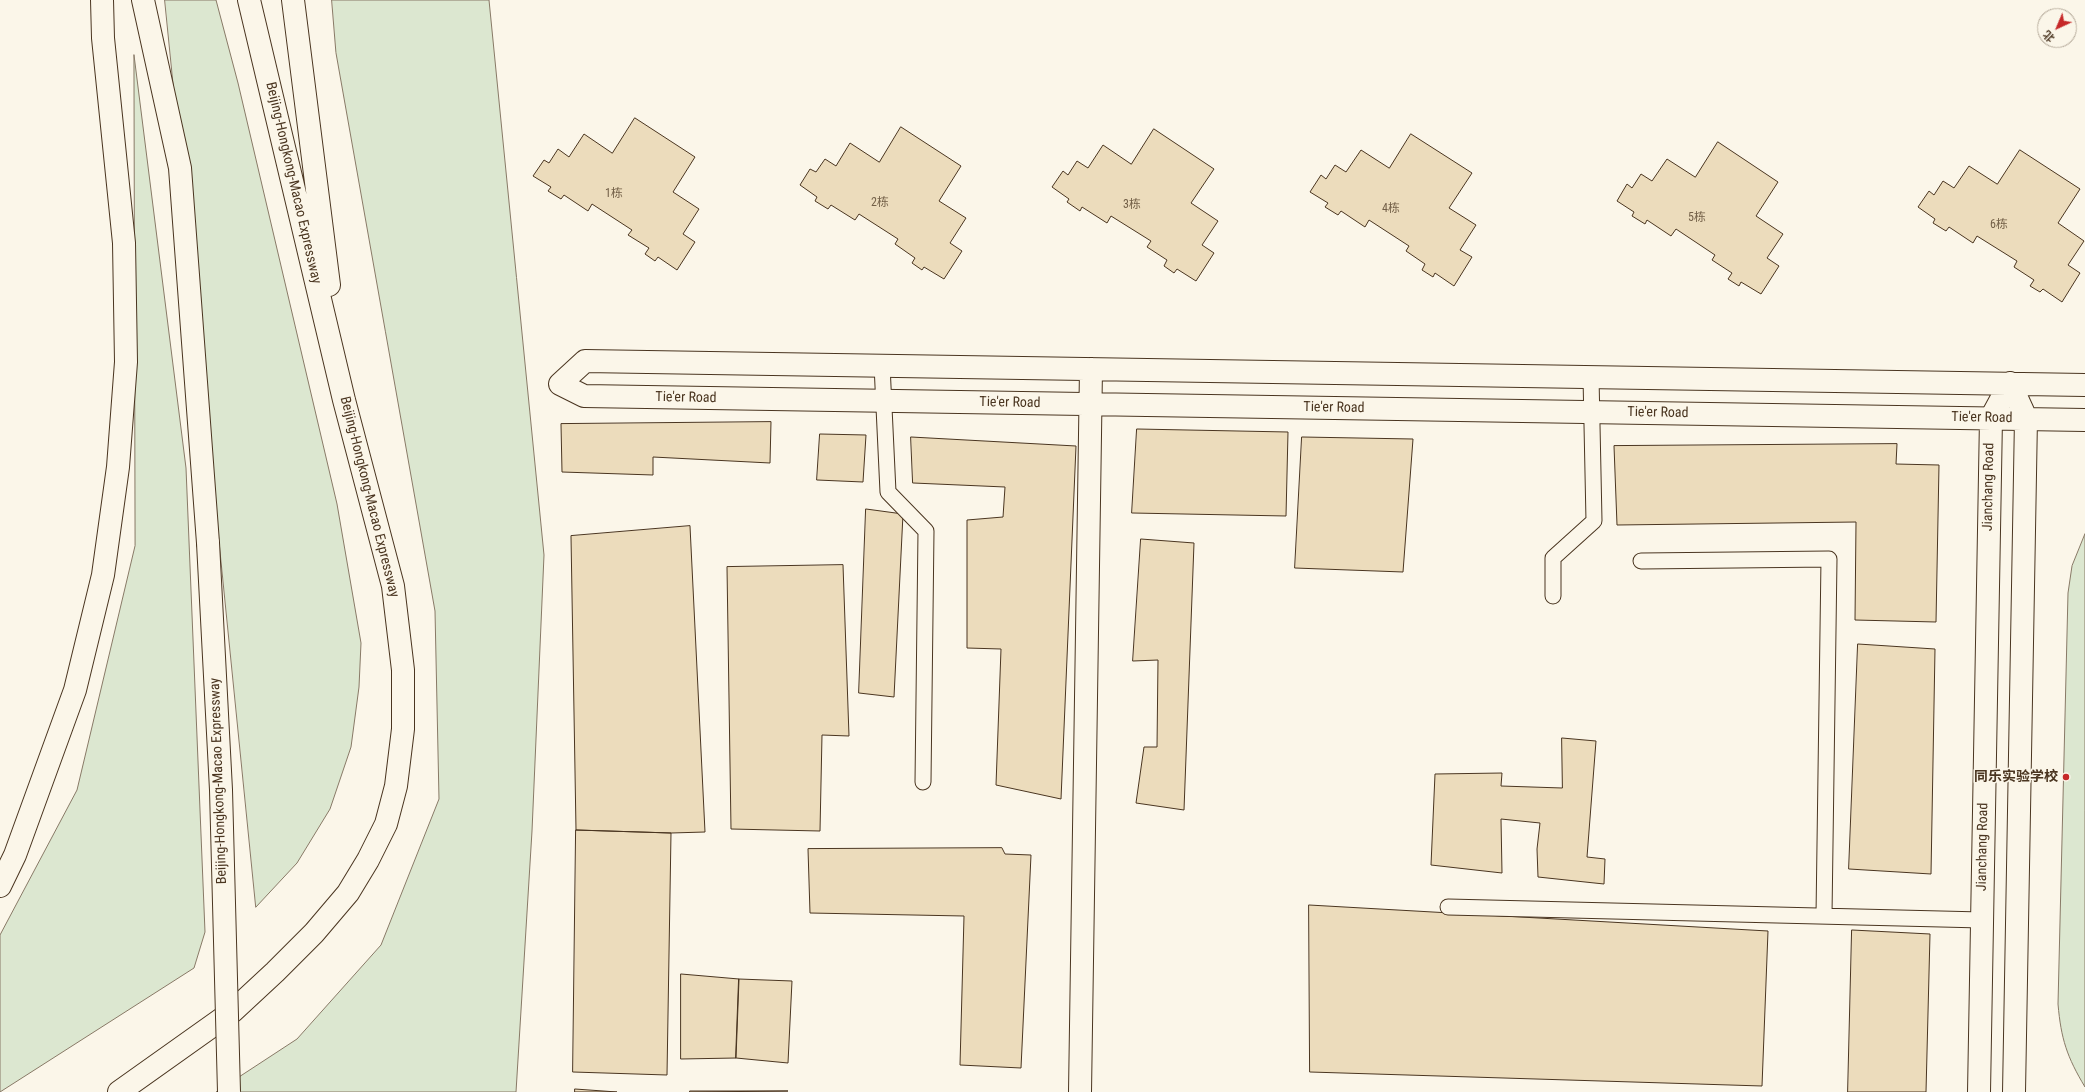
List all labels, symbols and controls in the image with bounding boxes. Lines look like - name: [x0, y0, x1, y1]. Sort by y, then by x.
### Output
- north arrow: [2037, 8, 2077, 48]
- text: 北: [2041, 28, 2057, 45]
- street label: Beijing-Hongkong-Macao Expressway: [262, 80, 324, 286]
- house number: 1栋: [605, 187, 623, 201]
- house number: 2栋: [871, 196, 889, 210]
- house number: 3栋: [1123, 198, 1141, 212]
- house number: 4栋: [1382, 202, 1400, 216]
- house number: 5栋: [1688, 211, 1706, 225]
- house number: 6栋: [1990, 218, 2008, 232]
- street label: Tie'er Road: [655, 389, 717, 407]
- street label: Tie'er Road: [979, 394, 1041, 412]
- street label: Beijing-Hongkong-Macao Expressway: [336, 395, 402, 599]
- street label: Tie'er Road: [1303, 399, 1365, 417]
- street label: Tie'er Road: [1627, 404, 1689, 422]
- street label: Tie'er Road: [1951, 409, 2013, 427]
- street label: Jianchang Road: [1980, 443, 1998, 531]
- street label: Beijing-Hongkong-Macao Expressway: [207, 678, 231, 884]
- place label: 同乐实验学校: [1974, 769, 2058, 785]
- marker: 同乐实验学校: [2061, 772, 2071, 782]
- street label: Jianchang Road: [1974, 803, 1992, 891]

